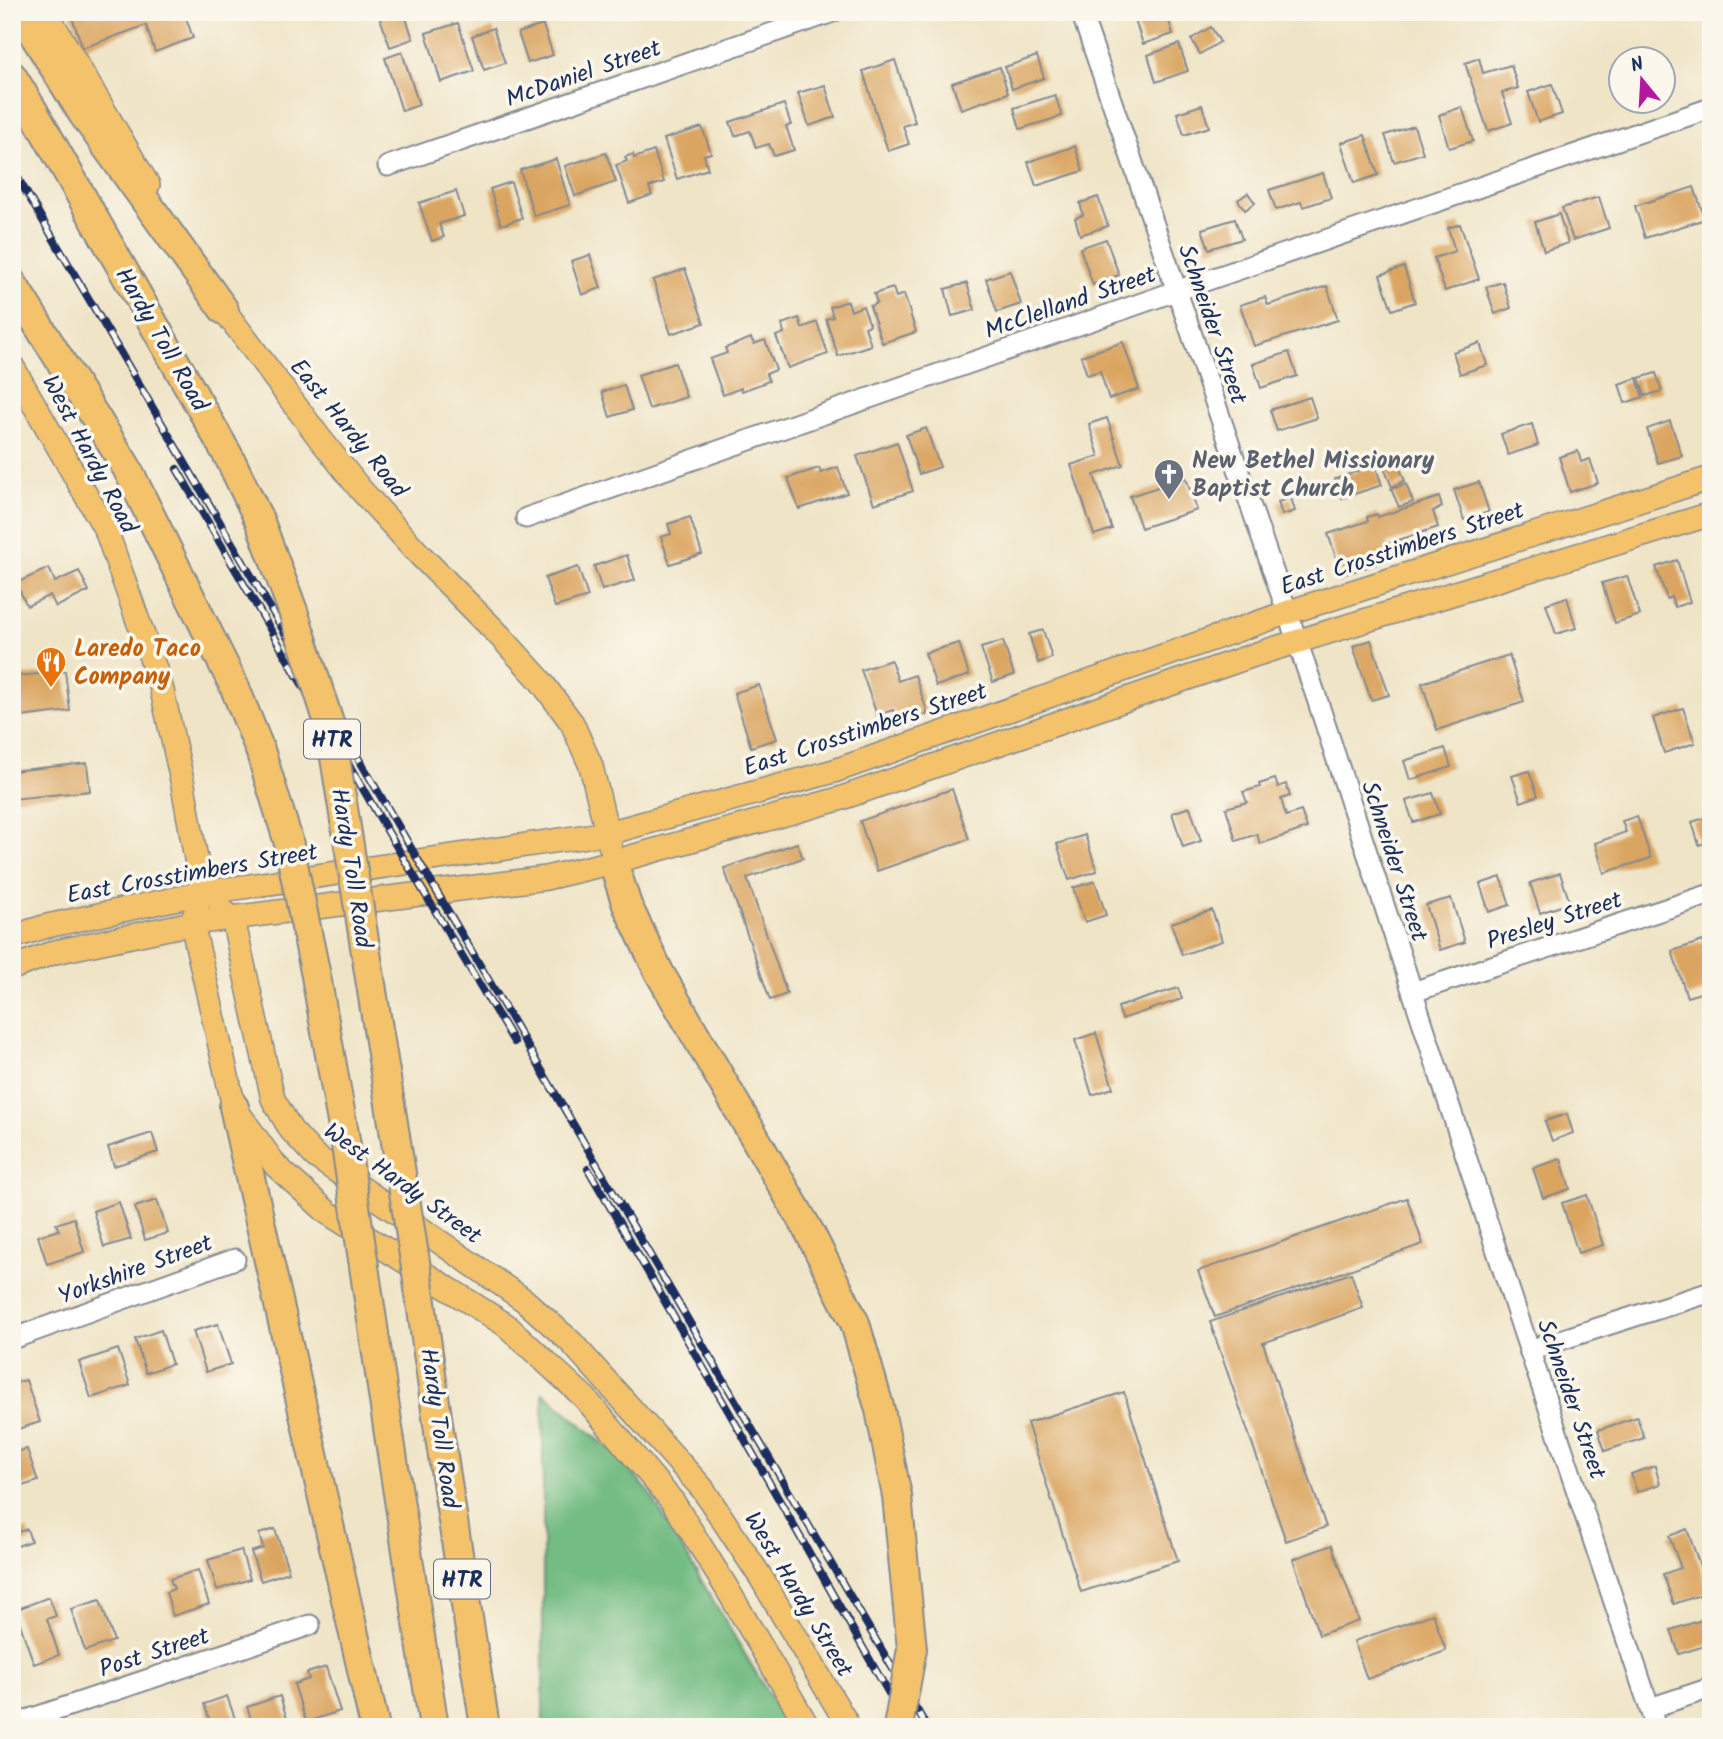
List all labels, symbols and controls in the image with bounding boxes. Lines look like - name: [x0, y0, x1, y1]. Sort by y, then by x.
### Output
- street label: McDaniel Street: [501, 29, 667, 119]
- north arrow: [1608, 46, 1678, 116]
- text: N: [1627, 50, 1648, 82]
- street label: Schneider Street: [1166, 239, 1257, 410]
- street label: McClelland Street: [980, 256, 1162, 351]
- street label: Hardy Toll Road: [103, 260, 218, 420]
- street label: East Hardy Road: [279, 350, 417, 508]
- street label: West Hardy Road: [30, 368, 147, 542]
- place label: New Bethel Missionary Baptist Church: [1192, 442, 1435, 509]
- church icon: New Bethel Missionary Baptist Church: [1152, 457, 1186, 501]
- street label: East Crosstimbers Street: [1276, 491, 1530, 607]
- place label: Laredo Taco Company: [74, 630, 201, 697]
- restaurant icon: Laredo Taco Company: [34, 645, 68, 689]
- street label: East Crosstimbers Street: [739, 672, 993, 788]
- road number: HTR: [304, 720, 360, 758]
- street label: Schneider Street: [1349, 776, 1438, 947]
- street label: Hardy Toll Road: [319, 785, 383, 952]
- street label: East Crosstimbers Street: [64, 833, 322, 916]
- street label: Presley Street: [1482, 881, 1628, 962]
- street label: West Hardy Street: [315, 1113, 490, 1256]
- street label: Yorkshire Street: [53, 1224, 219, 1316]
- street label: Schneider Street: [1525, 1314, 1616, 1485]
- street label: Hardy Toll Road: [408, 1346, 469, 1512]
- street label: West Hardy Street: [733, 1504, 863, 1686]
- road number: HTR: [434, 1560, 490, 1598]
- street label: Post Street: [94, 1617, 215, 1690]

